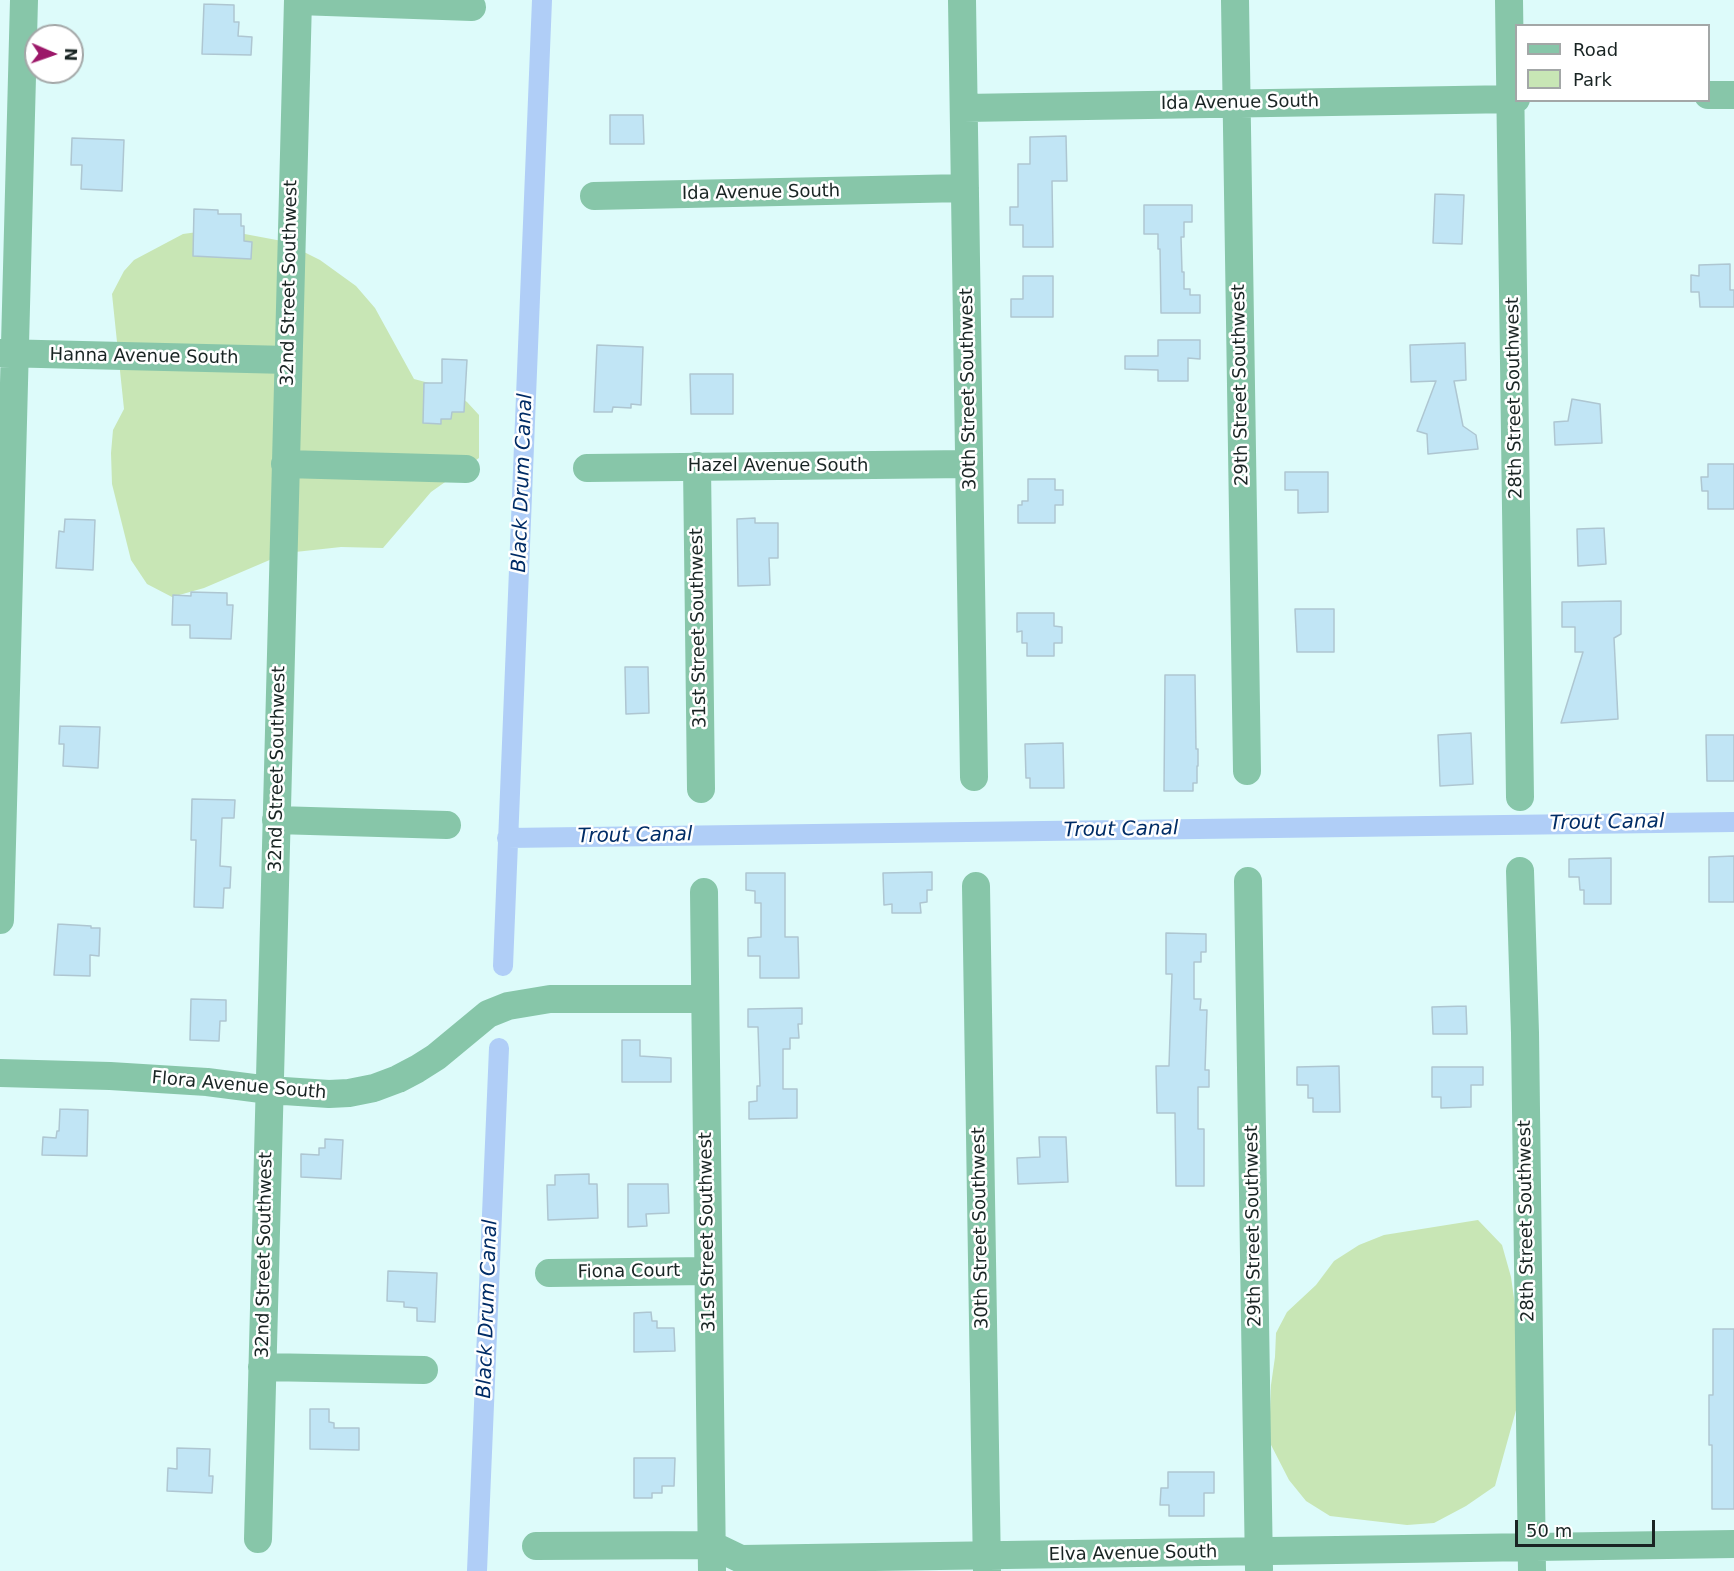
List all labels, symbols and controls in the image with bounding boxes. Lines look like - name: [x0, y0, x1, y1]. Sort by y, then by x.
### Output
- north arrow: [24, 24, 84, 84]
- legend: [1515, 24, 1710, 102]
- text: Road: [1573, 39, 1618, 60]
- text: N: [61, 48, 80, 62]
- text: Park: [1573, 69, 1612, 90]
- street label: Ida Avenue South: [1161, 91, 1319, 115]
- street label: 32nd Street Southwest: [277, 180, 303, 386]
- street label: Ida Avenue South: [682, 181, 840, 205]
- street label: 29th Street Southwest: [1228, 284, 1254, 486]
- street label: 30th Street Southwest: [956, 288, 982, 490]
- street label: 28th Street Southwest: [1502, 297, 1528, 499]
- street label: Hanna Avenue South: [49, 345, 239, 369]
- water label: Black Drum Canal: [508, 393, 538, 573]
- street label: Hazel Avenue South: [688, 455, 868, 477]
- street label: 31st Street Southwest: [686, 528, 712, 728]
- street label: 32nd Street Southwest: [265, 666, 291, 872]
- water label: Trout Canal: [1549, 810, 1665, 836]
- water label: Trout Canal: [1063, 817, 1179, 843]
- water label: Trout Canal: [577, 823, 693, 849]
- street label: Flora Avenue South: [151, 1068, 327, 1104]
- street label: 28th Street Southwest: [1514, 1120, 1540, 1322]
- street label: 29th Street Southwest: [1241, 1125, 1267, 1327]
- street label: 30th Street Southwest: [968, 1127, 994, 1329]
- street label: 31st Street Southwest: [695, 1132, 721, 1332]
- street label: 32nd Street Southwest: [252, 1152, 278, 1358]
- water label: Black Drum Canal: [473, 1219, 503, 1399]
- street label: Fiona Court: [577, 1260, 681, 1284]
- scale bar: [1518, 1508, 1658, 1546]
- text: 50 m: [1526, 1520, 1572, 1541]
- street label: Elva Avenue South: [1048, 1542, 1218, 1566]

